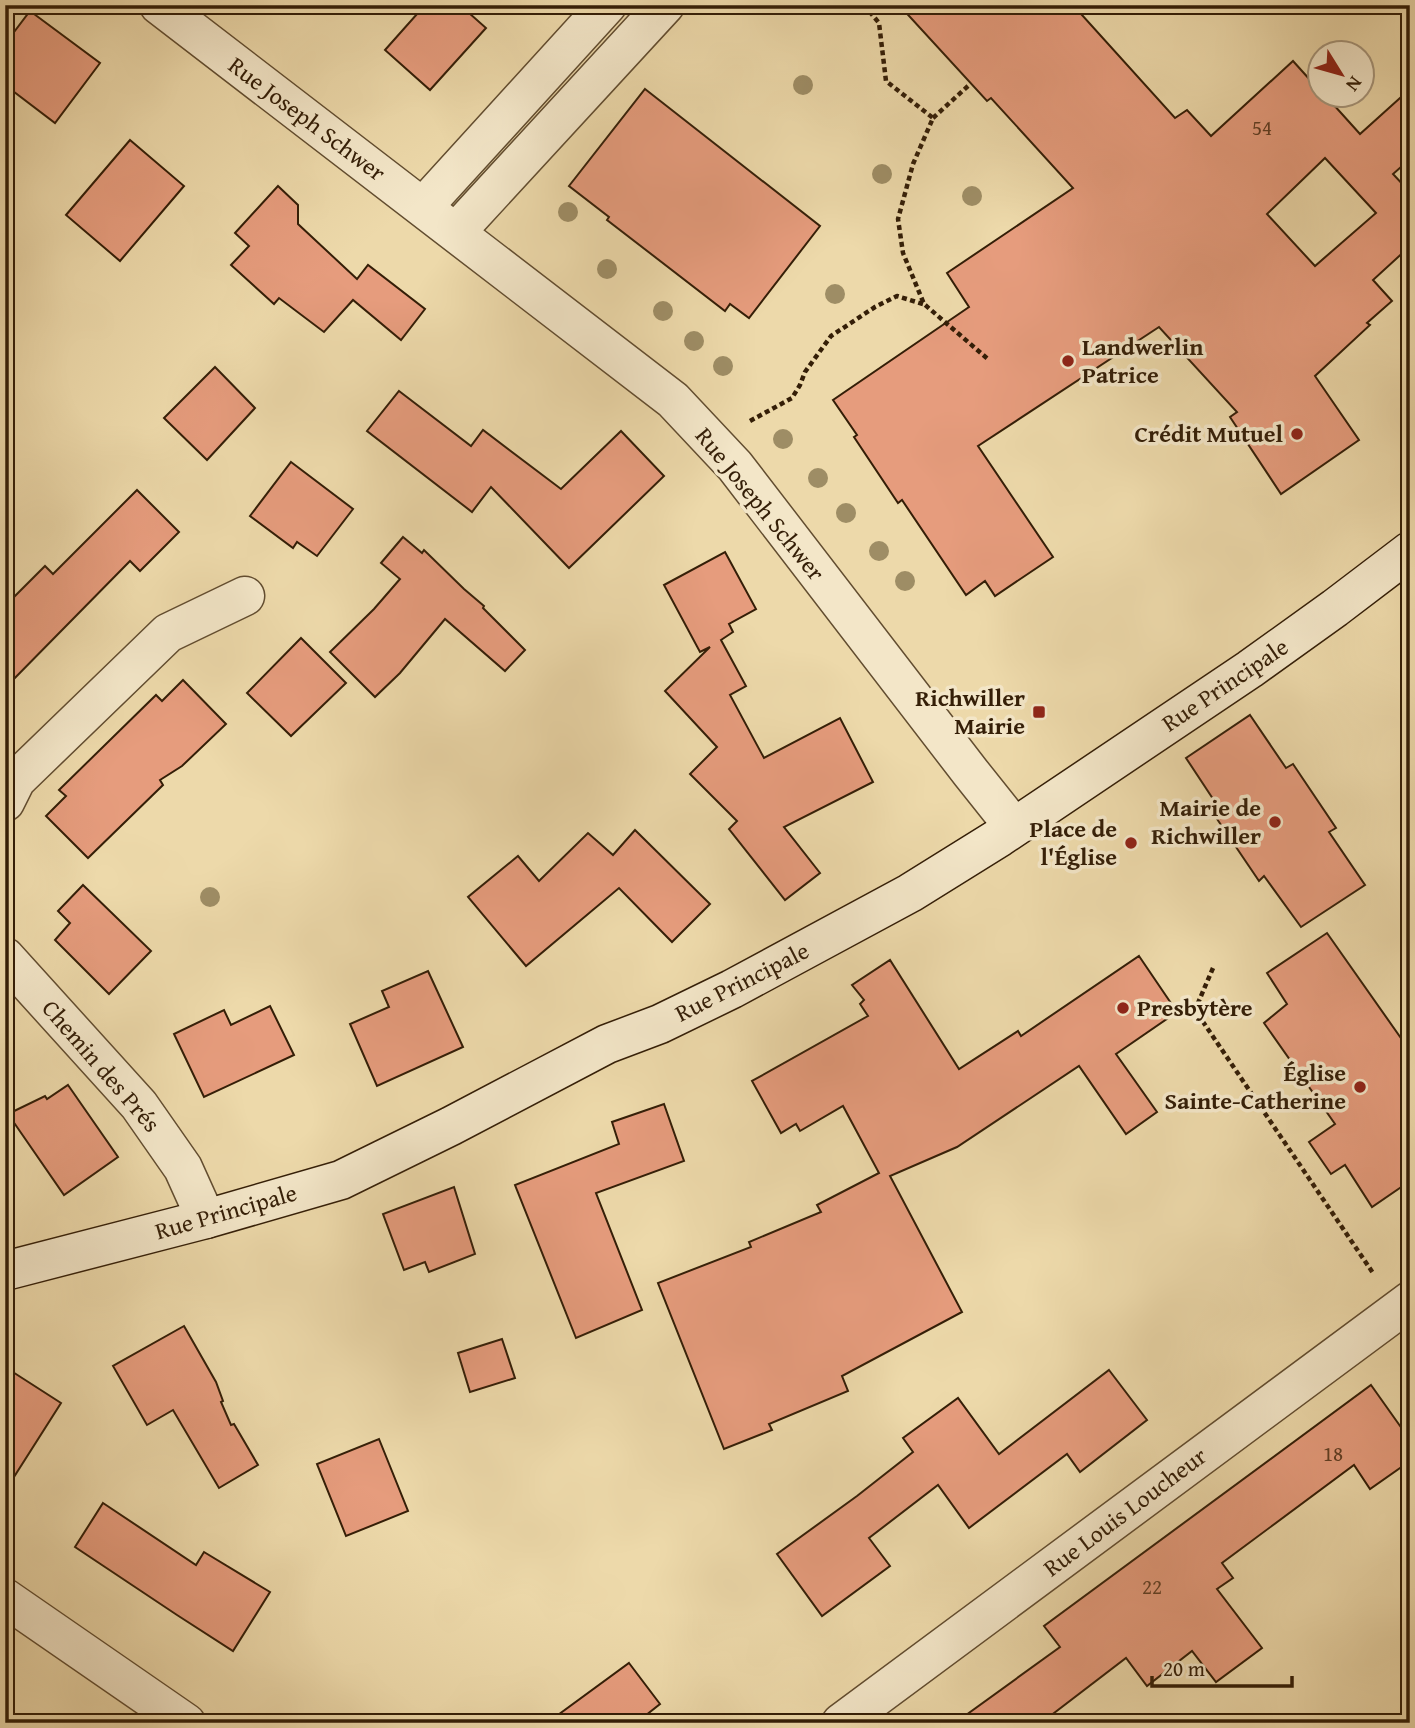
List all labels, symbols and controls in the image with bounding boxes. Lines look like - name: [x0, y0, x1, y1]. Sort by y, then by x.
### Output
- north arrow: [1306, 38, 1376, 108]
- street label: Rue Joseph Schwer: [221, 48, 393, 189]
- text: N: [1339, 71, 1370, 98]
- house number: 54: [1252, 112, 1272, 143]
- place label: Landwerlin Patrice: [1082, 329, 1203, 392]
- marker: Landwerlin Patrice: [1060, 353, 1076, 369]
- place label: Crédit Mutuel: [1135, 416, 1284, 451]
- street label: Rue Joseph Schwer: [687, 419, 833, 588]
- marker: Crédit Mutuel: [1289, 426, 1305, 442]
- street label: Rue Principale: [1154, 629, 1295, 740]
- place label: Richwiller Mairie: [915, 680, 1025, 743]
- marker: Richwiller Mairie: [1031, 704, 1047, 720]
- place label: Mairie de Richwiller: [1151, 790, 1261, 853]
- place label: Place de l'Église: [1030, 811, 1117, 874]
- marker: Mairie de Richwiller: [1267, 814, 1283, 830]
- marker: Place de l'Église: [1123, 835, 1139, 851]
- street label: Rue Principale: [669, 933, 815, 1030]
- place label: Presbytère: [1137, 990, 1253, 1025]
- street label: Chemin des Prés: [34, 992, 169, 1140]
- marker: Presbytère: [1115, 1000, 1131, 1016]
- place label: Église Sainte-Catherine: [1165, 1055, 1346, 1118]
- marker: Église Sainte-Catherine: [1352, 1079, 1368, 1095]
- street label: Rue Principale: [151, 1175, 301, 1248]
- street label: Rue Louis Loucheur: [1036, 1438, 1214, 1585]
- house number: 18: [1323, 1438, 1343, 1469]
- house number: 22: [1142, 1571, 1162, 1602]
- scale bar: [1152, 1644, 1292, 1688]
- text: 20 m: [1163, 1653, 1205, 1684]

